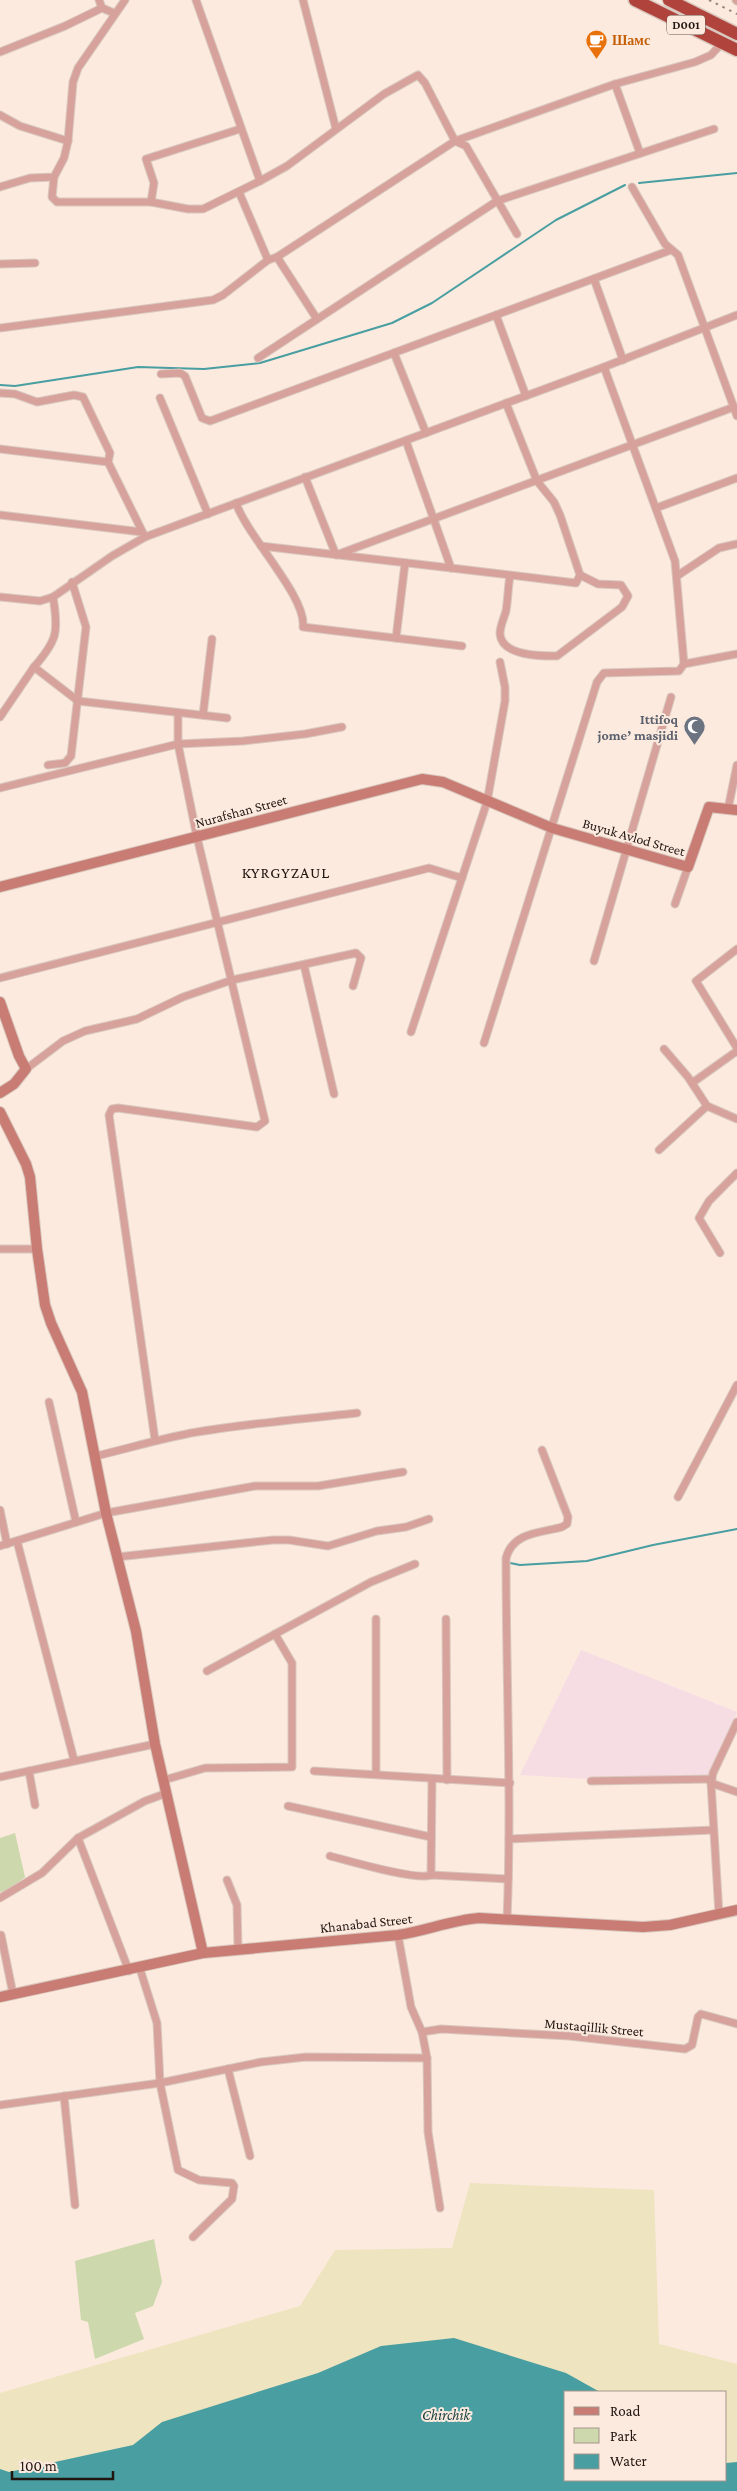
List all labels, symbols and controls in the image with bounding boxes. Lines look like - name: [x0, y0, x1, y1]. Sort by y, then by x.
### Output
- road number: D001: [667, 16, 705, 34]
- cafe icon: Шамс: [584, 28, 608, 59]
- place label: Шамс: [612, 32, 650, 48]
- place label: Ittifoq jome’ masjidi: [596, 711, 679, 744]
- mosque icon: Ittifoq jome’ masjidi: [682, 715, 706, 746]
- street label: Nurafshan Street: [193, 791, 289, 831]
- street label: Buyuk Avlod Street: [581, 815, 687, 859]
- district label: KYRGYZAUL: [242, 864, 330, 881]
- street label: Khanabad Street: [319, 1910, 413, 1936]
- street label: Mustaqillik Street: [544, 2015, 645, 2039]
- legend: [564, 2391, 727, 2481]
- text: Road: [610, 2403, 641, 2419]
- water label: Chirchik: [422, 2407, 472, 2423]
- text: Park: [610, 2428, 637, 2444]
- scale bar: [12, 2448, 114, 2480]
- text: Water: [610, 2453, 647, 2469]
- text: 100 m: [20, 2458, 57, 2474]

